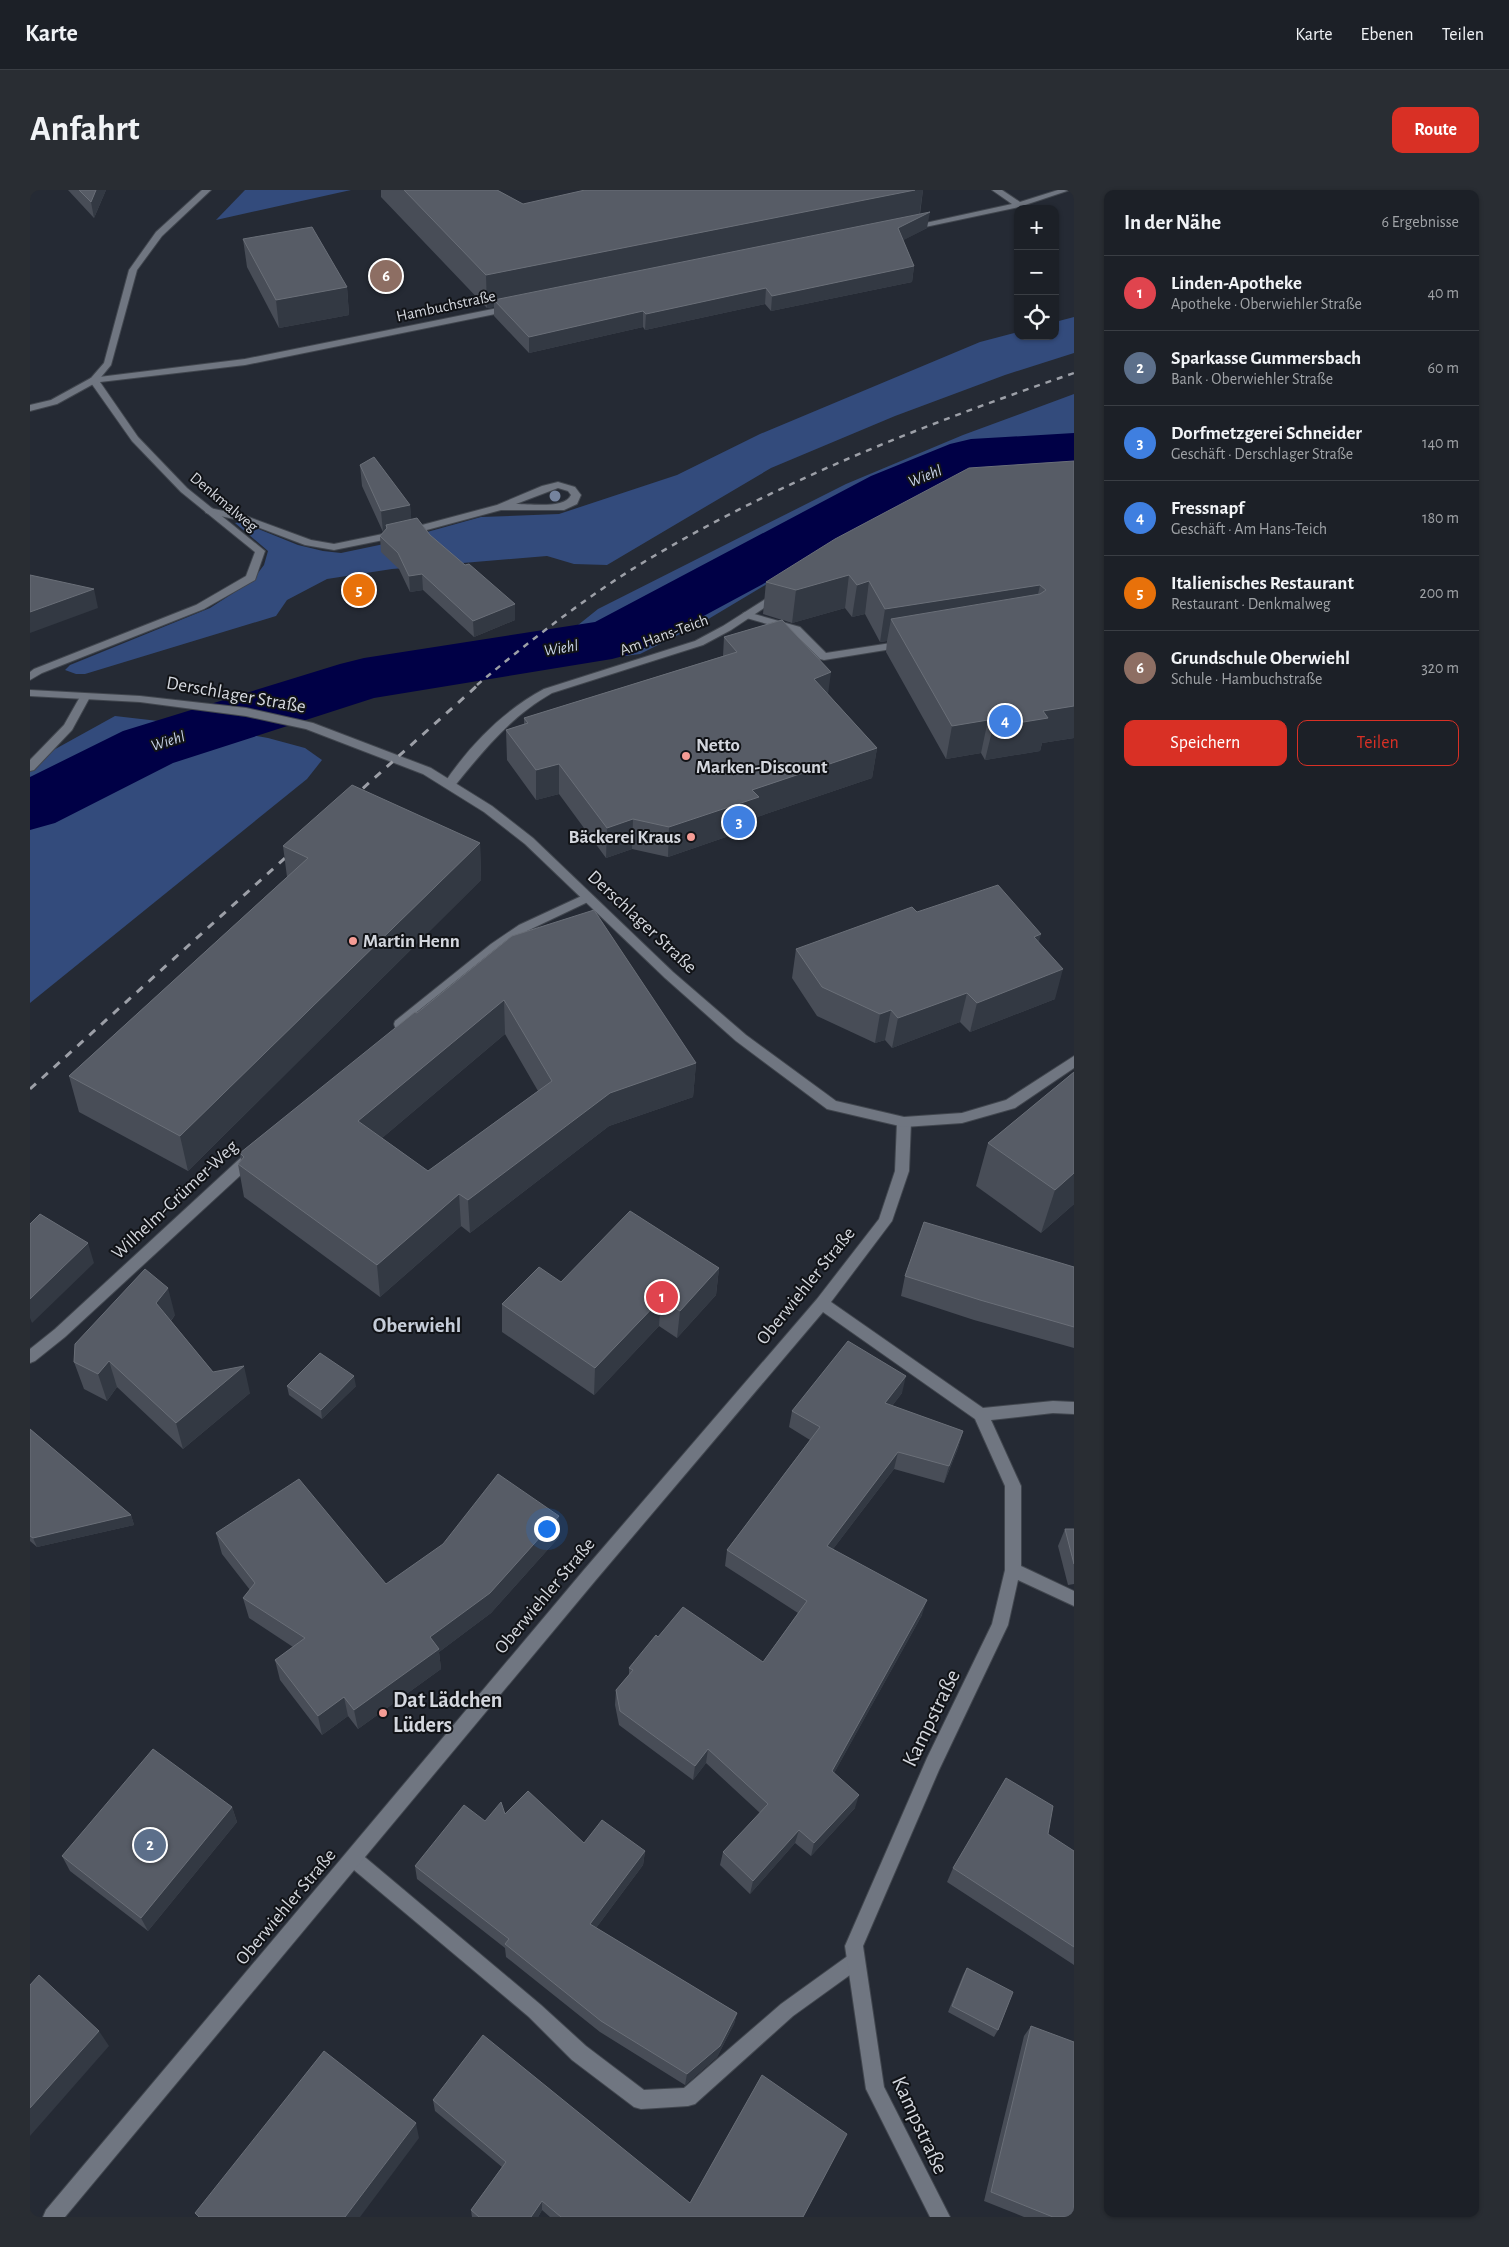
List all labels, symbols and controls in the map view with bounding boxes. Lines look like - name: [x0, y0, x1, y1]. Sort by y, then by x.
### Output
- text: Karte: [25, 22, 78, 46]
- text: Karte: [1295, 26, 1333, 44]
- text: Ebenen: [1361, 26, 1414, 44]
- text: Teilen: [1442, 26, 1484, 44]
- button: Route: [1392, 107, 1479, 153]
- text: Anfahrt: [30, 112, 140, 147]
- map controls: [1014, 205, 1059, 340]
- button: +: [1014, 205, 1059, 250]
- text: In der Nähe: [1124, 212, 1221, 233]
- text: 6 Ergebnisse: [1382, 214, 1459, 230]
- button: −: [1014, 250, 1059, 295]
- pin: 6: [370, 257, 402, 295]
- text: Linden-Apotheke: [1171, 274, 1302, 293]
- text: 1: [1137, 285, 1143, 301]
- text: 40 m: [1427, 285, 1459, 301]
- street label: Hambuchstraße: [395, 288, 497, 324]
- button: locate: [1014, 295, 1059, 340]
- text: Apotheke · Oberwiehler Straße: [1171, 296, 1362, 312]
- text: Sparkasse Gummersbach: [1171, 349, 1361, 368]
- text: 2: [1136, 360, 1144, 376]
- text: 60 m: [1428, 360, 1459, 376]
- text: Bank · Oberwiehler Straße: [1171, 371, 1333, 387]
- text: Dorfmetzgerei Schneider: [1171, 424, 1362, 443]
- text: 3: [1137, 435, 1143, 451]
- text: 140 m: [1422, 435, 1459, 451]
- text: Geschäft · Derschlager Straße: [1171, 446, 1353, 462]
- water label: Wiehl: [906, 462, 944, 490]
- street label: Denkmalweg: [187, 469, 261, 535]
- text: Fressnapf: [1171, 499, 1244, 518]
- text: 4: [1136, 510, 1144, 526]
- text: 180 m: [1422, 510, 1459, 526]
- text: Geschäft · Am Hans-Teich: [1171, 521, 1327, 537]
- pin: 5: [343, 571, 375, 609]
- text: Italienisches Restaurant: [1171, 574, 1354, 593]
- text: 5: [1137, 585, 1143, 601]
- text: 200 m: [1419, 585, 1459, 601]
- text: Restaurant · Denkmalweg: [1171, 596, 1331, 612]
- street label: Am Hans-Teich: [618, 612, 710, 658]
- water label: Wiehl: [543, 637, 579, 659]
- text: Grundschule Oberwiehl: [1171, 649, 1350, 668]
- text: 6: [1136, 660, 1144, 676]
- text: 320 m: [1421, 660, 1459, 676]
- text: Schule · Hambuchstraße: [1171, 671, 1322, 687]
- street label: Derschlager Straße: [165, 673, 307, 717]
- pin: 4: [989, 702, 1021, 740]
- button: Speichern: [1124, 720, 1287, 766]
- button: Teilen: [1297, 720, 1459, 766]
- water label: Wiehl: [149, 728, 187, 754]
- place label: Netto Marken-Discount: [696, 736, 828, 777]
- marker: Netto Marken-Discount: [680, 750, 692, 762]
- pin: 3: [723, 803, 755, 841]
- place label: Bäckerei Kraus: [568, 828, 681, 847]
- marker: Bäckerei Kraus: [685, 831, 697, 843]
- street label: Derschlager Straße: [584, 867, 700, 977]
- place label: Martin Henn: [363, 932, 460, 951]
- marker: Martin Henn: [347, 935, 359, 947]
- street label: Wilhelm-Grümer-Weg: [108, 1136, 242, 1263]
- street label: Oberwiehler Straße: [753, 1224, 859, 1348]
- pin: 1: [646, 1278, 678, 1316]
- district label: Oberwiehl: [373, 1315, 461, 1336]
- your location: [534, 1516, 560, 1542]
- street label: Oberwiehler Straße: [491, 1534, 599, 1658]
- street label: Kampstraße: [898, 1666, 964, 1770]
- place label: Dat Lädchen Lüders: [393, 1689, 502, 1736]
- marker: Dat Lädchen Lüders: [377, 1707, 389, 1719]
- pin: 2: [134, 1826, 166, 1864]
- street label: Oberwiehler Straße: [232, 1845, 340, 1969]
- street label: Kampstraße: [888, 2073, 952, 2177]

